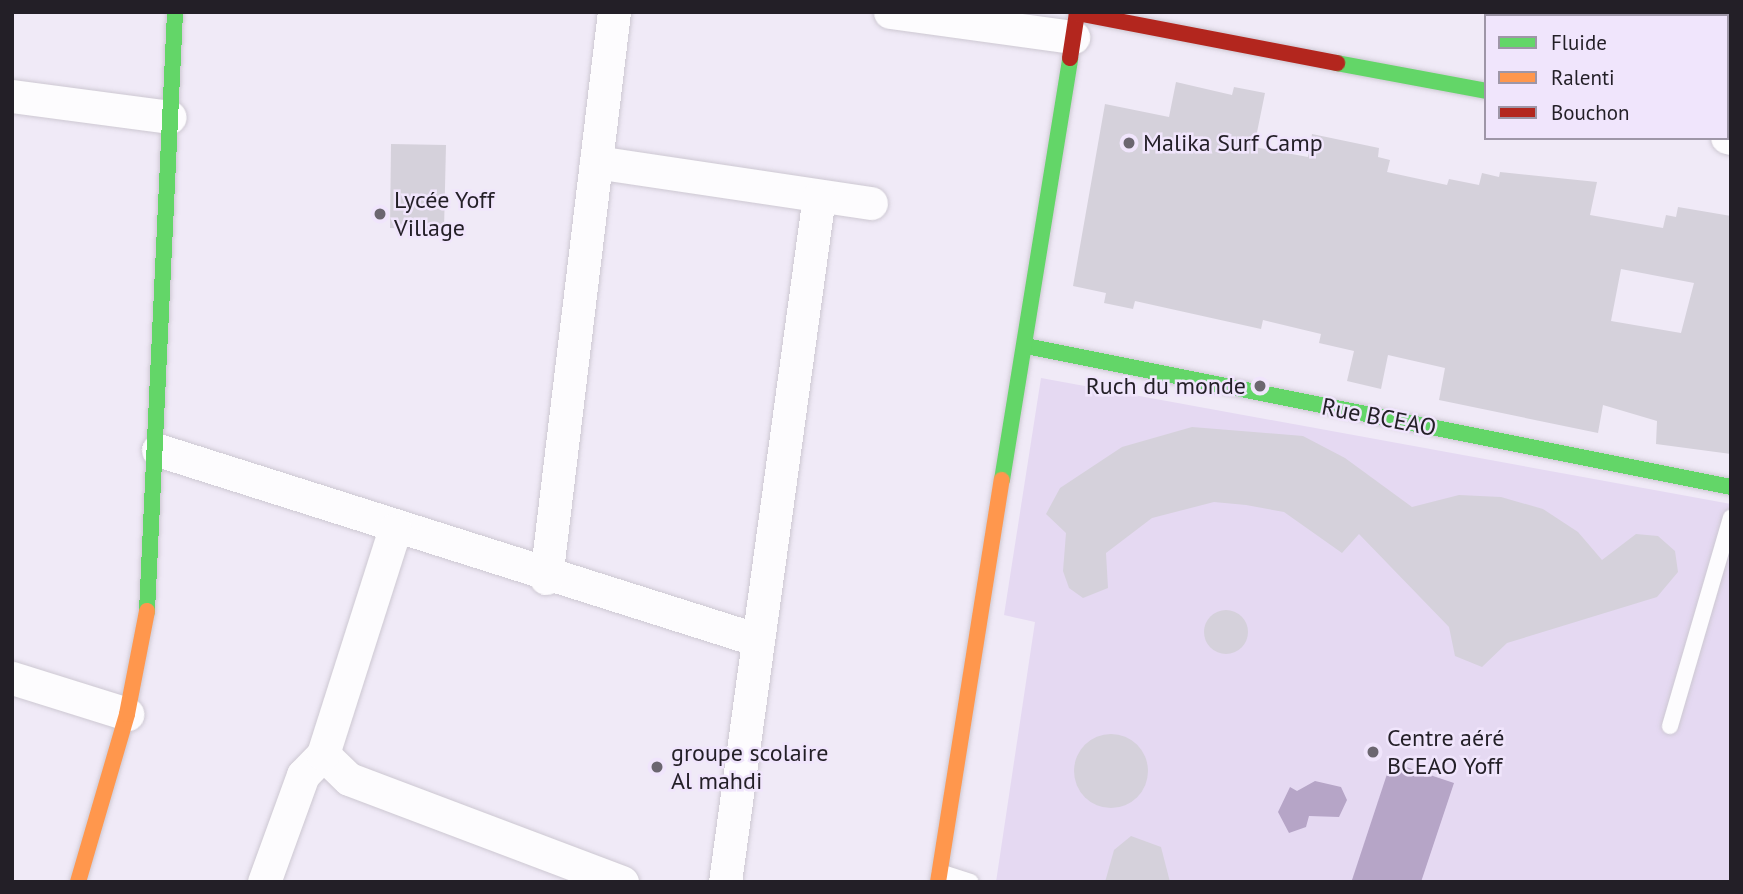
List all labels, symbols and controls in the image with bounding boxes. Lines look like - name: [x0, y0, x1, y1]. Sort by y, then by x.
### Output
- legend: [1484, 14, 1729, 140]
- text: Fluide: [1551, 29, 1607, 56]
- text: Ralenti: [1551, 64, 1615, 91]
- text: Bouchon: [1551, 99, 1630, 126]
- place label: Malika Surf Camp: [1143, 129, 1323, 157]
- marker: Malika Surf Camp: [1121, 135, 1137, 151]
- place label: Lycée Yoff Village: [394, 186, 495, 242]
- marker: Lycée Yoff Village: [372, 206, 388, 222]
- place label: Ruch du monde: [1086, 372, 1246, 400]
- marker: Ruch du monde: [1252, 378, 1268, 394]
- street label: Rue BCEAO: [1319, 392, 1439, 442]
- place label: Centre aéré BCEAO Yoff: [1387, 724, 1505, 780]
- place label: groupe scolaire Al mahdi: [671, 739, 828, 795]
- marker: Centre aéré BCEAO Yoff: [1365, 744, 1381, 760]
- marker: groupe scolaire Al mahdi: [649, 759, 665, 775]

